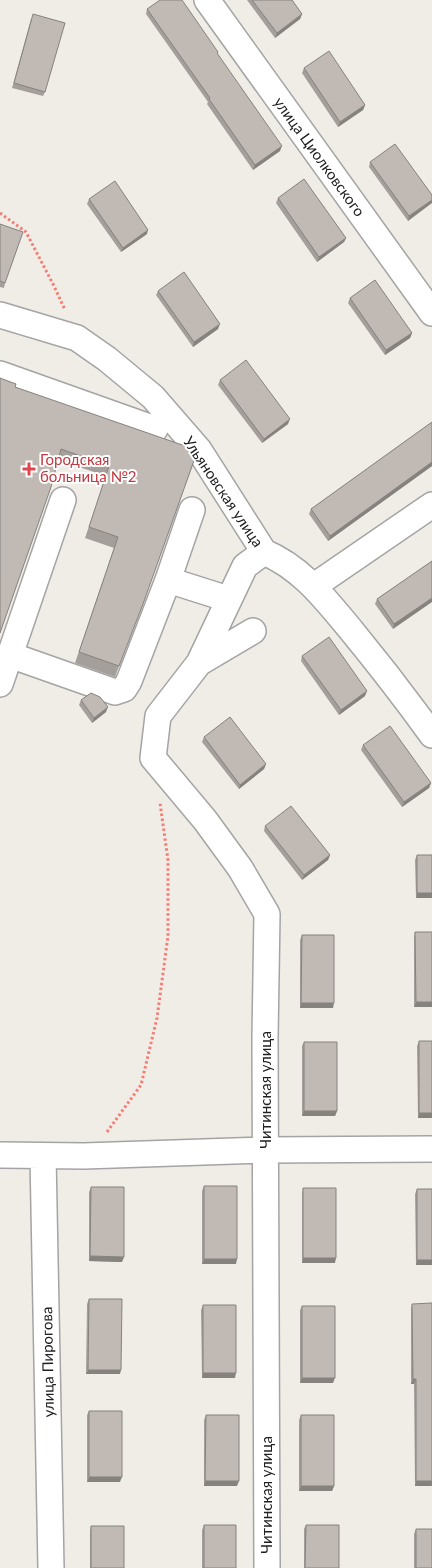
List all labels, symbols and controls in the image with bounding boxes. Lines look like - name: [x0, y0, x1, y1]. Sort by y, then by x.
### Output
- street label: улица Циолковского: [271, 93, 369, 220]
- street label: Ульяновская улица: [180, 433, 268, 550]
- place label: Городская больница №2: [40, 450, 137, 485]
- marker: Городская больница №2: [22, 462, 36, 476]
- street label: Читинская улица: [256, 1031, 274, 1149]
- street label: улица Пирогова: [37, 1307, 57, 1417]
- street label: Читинская улица: [257, 1436, 275, 1554]

